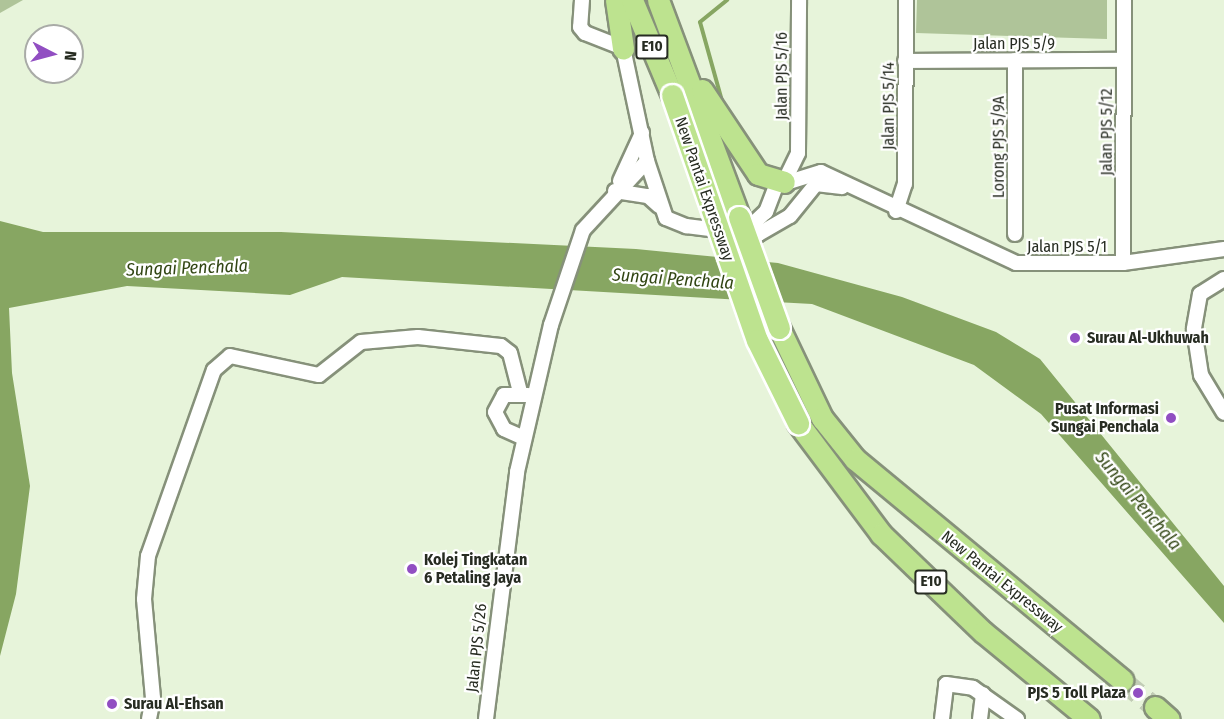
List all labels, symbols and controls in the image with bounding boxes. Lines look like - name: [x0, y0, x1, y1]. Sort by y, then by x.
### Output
- north arrow: [24, 24, 84, 84]
- street label: Jalan PJS 5/16: [772, 32, 792, 120]
- street label: Jalan PJS 5/9: [973, 34, 1055, 54]
- road number: E10: [634, 35, 670, 59]
- text: N: [60, 50, 80, 61]
- street label: Jalan PJS 5/14: [879, 62, 899, 150]
- street label: Jalan PJS 5/12: [1097, 88, 1117, 176]
- street label: Lorong PJS 5/9A: [989, 96, 1009, 198]
- street label: New Pantai Expressway: [670, 115, 738, 263]
- street label: Jalan PJS 5/1: [1027, 237, 1107, 257]
- water label: Sungai Penchala: [126, 255, 248, 281]
- water label: Sungai Penchala: [611, 264, 735, 294]
- place label: Surau Al-Ukhuwah: [1087, 328, 1209, 348]
- marker: Surau Al-Ukhuwah: [1068, 331, 1082, 345]
- place label: Pusat Informasi Sungai Penchala: [1051, 399, 1159, 437]
- marker: Pusat Informasi Sungai Penchala: [1164, 411, 1178, 425]
- water label: Sungai Penchala: [1091, 447, 1185, 555]
- street label: New Pantai Expressway: [937, 527, 1067, 637]
- place label: Kolej Tingkatan 6 Petaling Jaya: [424, 550, 527, 588]
- marker: Kolej Tingkatan 6 Petaling Jaya: [405, 562, 419, 576]
- road number: E10: [913, 570, 949, 594]
- street label: Jalan PJS 5/26: [463, 603, 491, 693]
- place label: PJS 5 Toll Plaza: [1028, 683, 1126, 703]
- marker: PJS 5 Toll Plaza: [1131, 686, 1145, 700]
- place label: Surau Al-Ehsan: [124, 694, 224, 714]
- marker: Surau Al-Ehsan: [105, 697, 119, 711]

